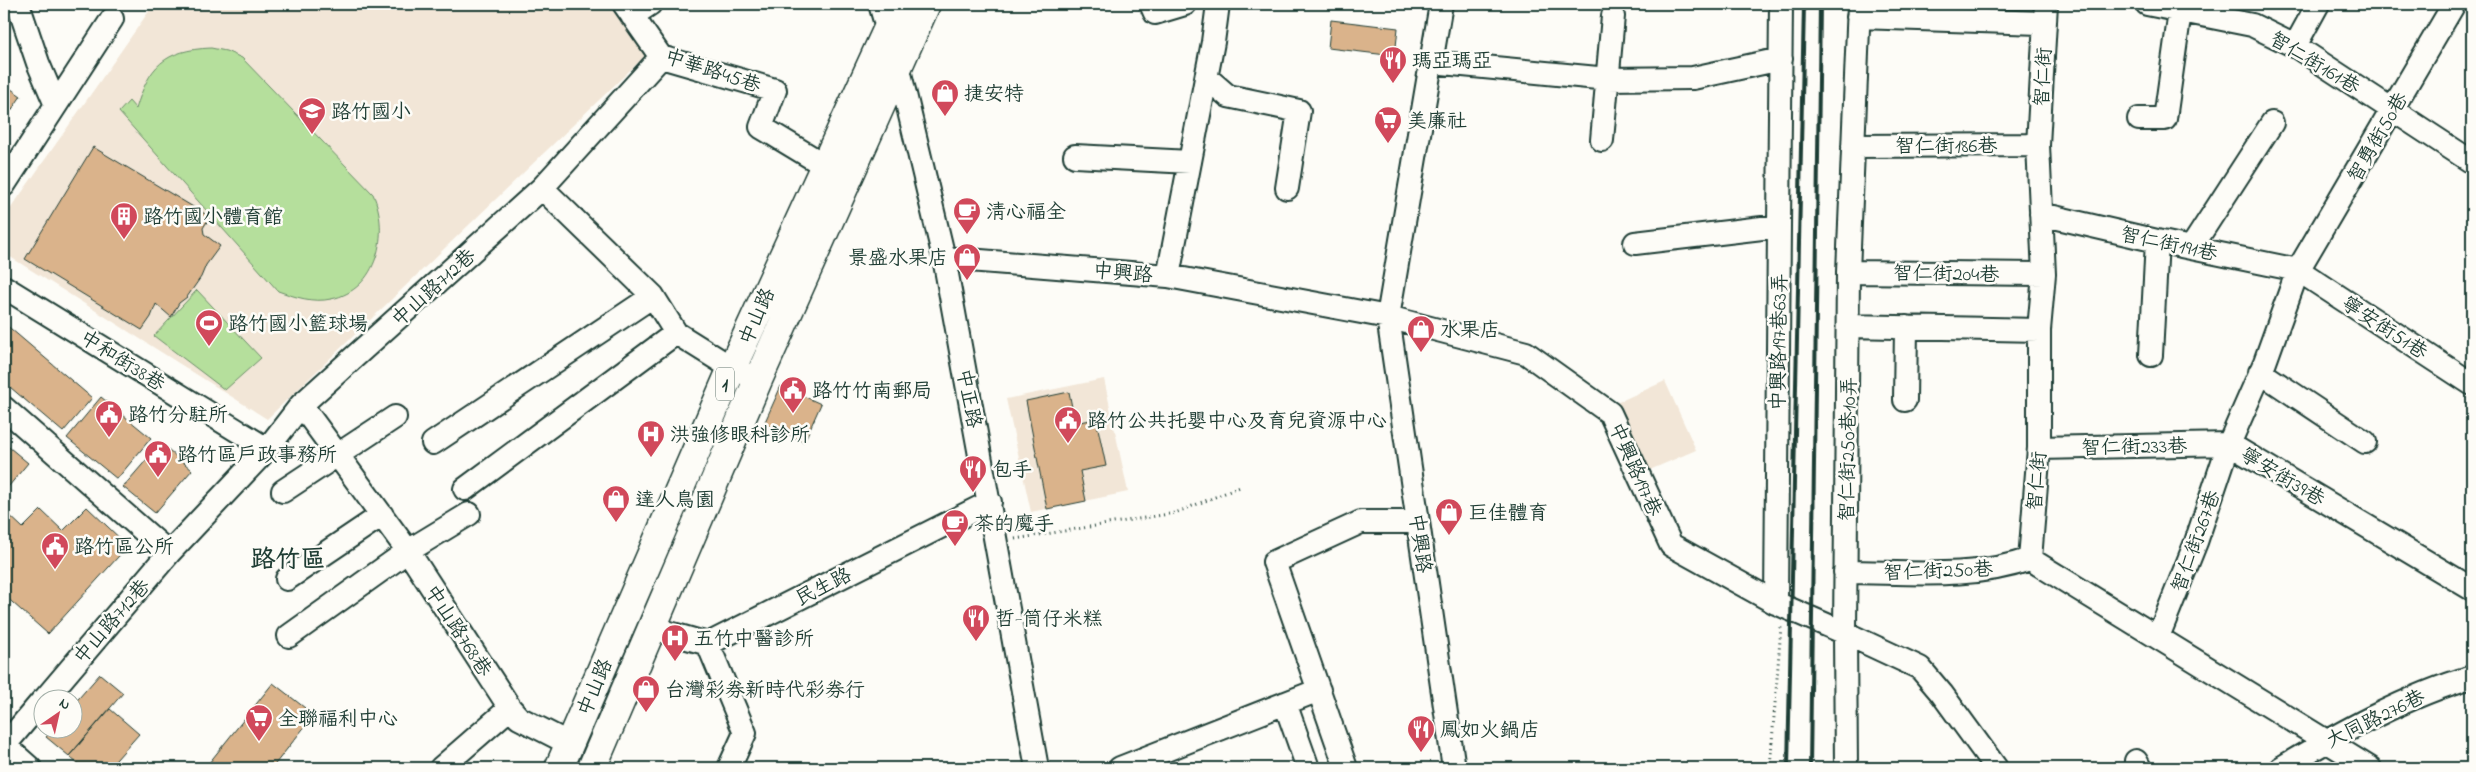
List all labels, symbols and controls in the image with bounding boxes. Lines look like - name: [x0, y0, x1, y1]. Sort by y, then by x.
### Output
- street label: 智仁街161巷: [2263, 26, 2366, 103]
- street label: 中華路45巷: [660, 43, 765, 102]
- restaurant icon: 瑪亞瑪亞: [1378, 45, 1408, 84]
- street label: 智仁街: [2028, 46, 2061, 108]
- place label: 瑪亞瑪亞: [1412, 48, 1492, 77]
- shop icon: 捷安特: [930, 78, 960, 117]
- place label: 捷安特: [964, 81, 1024, 110]
- street label: 智勇街50巷: [2342, 87, 2417, 189]
- school or university icon: 路竹國小: [297, 96, 327, 135]
- place label: 路竹國小: [331, 99, 411, 128]
- supermarket icon: 美廉社: [1373, 105, 1403, 144]
- place label: 美廉社: [1407, 108, 1467, 137]
- street label: 智仁街186巷: [1895, 133, 1998, 162]
- cafe icon: 清心福全: [952, 196, 982, 235]
- place label: 清心福全: [986, 199, 1066, 228]
- building icon: 路竹國小體育館: [109, 201, 139, 240]
- place label: 路竹國小體育館: [143, 204, 283, 233]
- street label: 智仁街191巷: [2117, 221, 2221, 270]
- street label: 中山路712巷: [386, 242, 484, 335]
- shop icon: 景盛水果店: [952, 242, 982, 281]
- place label: 景盛水果店: [848, 245, 948, 274]
- street label: 中興路: [1092, 257, 1155, 292]
- street label: 智仁街204巷: [1892, 260, 2001, 291]
- street label: 中興路197巷63弄: [1765, 273, 1796, 411]
- street label: 中山路: [733, 283, 784, 350]
- street label: 寧安街51巷: [2335, 290, 2433, 368]
- sports icon: 路竹國小籃球場: [194, 308, 224, 347]
- place label: 路竹國小籃球場: [228, 311, 368, 340]
- shop icon: 水果店: [1406, 314, 1436, 353]
- place label: 水果店: [1440, 317, 1500, 346]
- street label: 中和街38巷: [73, 324, 171, 400]
- street label: 中正路: [948, 366, 988, 432]
- road number: 1: [716, 368, 734, 400]
- public building icon: 路竹竹南郵局: [778, 375, 808, 414]
- street label: 智仁街250巷10弄: [1834, 376, 1865, 522]
- place label: 路竹竹南郵局: [812, 378, 932, 407]
- public building icon: 路竹分駐所: [94, 399, 124, 438]
- place label: 路竹分駐所: [128, 402, 228, 431]
- public building icon: 路竹公共托嬰中心及育兒資源中心: [1053, 405, 1083, 444]
- place label: 路竹公共托嬰中心及育兒資源中心: [1087, 408, 1387, 437]
- street label: 中興路197巷: [1600, 418, 1668, 523]
- hospital icon: 洪強修眼科診所: [636, 419, 666, 458]
- place label: 洪強修眼科診所: [670, 422, 810, 451]
- street label: 智仁街233巷: [2081, 433, 2189, 464]
- public building icon: 路竹區戶政事務所: [143, 439, 173, 478]
- street label: 寧安街39巷: [2234, 441, 2330, 515]
- place label: 路竹區戶政事務所: [177, 442, 337, 471]
- street label: 智仁街: [2021, 450, 2056, 512]
- restaurant icon: 包手: [958, 454, 988, 493]
- place label: 包手: [992, 457, 1032, 486]
- shop icon: 達人鳥園: [601, 484, 631, 523]
- street label: 智仁街267巷: [2165, 486, 2230, 597]
- place label: 達人鳥園: [635, 487, 715, 516]
- shop icon: 巨佳體育: [1434, 497, 1464, 536]
- place label: 巨佳體育: [1468, 500, 1548, 529]
- cafe icon: 茶的魔手: [940, 508, 970, 547]
- place label: 茶的魔手: [974, 511, 1054, 540]
- street label: 中興路: [1400, 512, 1437, 576]
- public building icon: 路竹區公所: [40, 531, 70, 570]
- place label: 路竹區公所: [74, 534, 174, 563]
- district label: 路竹區: [250, 543, 326, 579]
- street label: 智仁街250巷: [1883, 556, 1995, 589]
- street label: 民生路: [791, 561, 858, 615]
- street label: 中山路712巷: [68, 573, 159, 672]
- street label: 中山路768巷: [416, 580, 498, 684]
- restaurant icon: 哲-筒仔米糕: [961, 603, 991, 642]
- place label: 哲-筒仔米糕: [995, 606, 1103, 635]
- hospital icon: 五竹中醫診所: [660, 623, 690, 662]
- place label: 五竹中醫診所: [694, 626, 814, 655]
- street label: 中山路: [571, 654, 622, 721]
- shop icon: 台灣彩券新時代彩券行: [631, 674, 661, 713]
- place label: 台灣彩券新時代彩券行: [665, 677, 865, 706]
- street label: 大同路276巷: [2322, 683, 2431, 757]
- north arrow: [32, 690, 82, 740]
- text: N: [55, 693, 74, 716]
- supermarket icon: 全聯福利中心: [244, 703, 274, 742]
- place label: 全聯福利中心: [278, 706, 398, 735]
- restaurant icon: 鳳如火鍋店: [1406, 714, 1436, 753]
- place label: 鳳如火鍋店: [1440, 717, 1540, 746]

